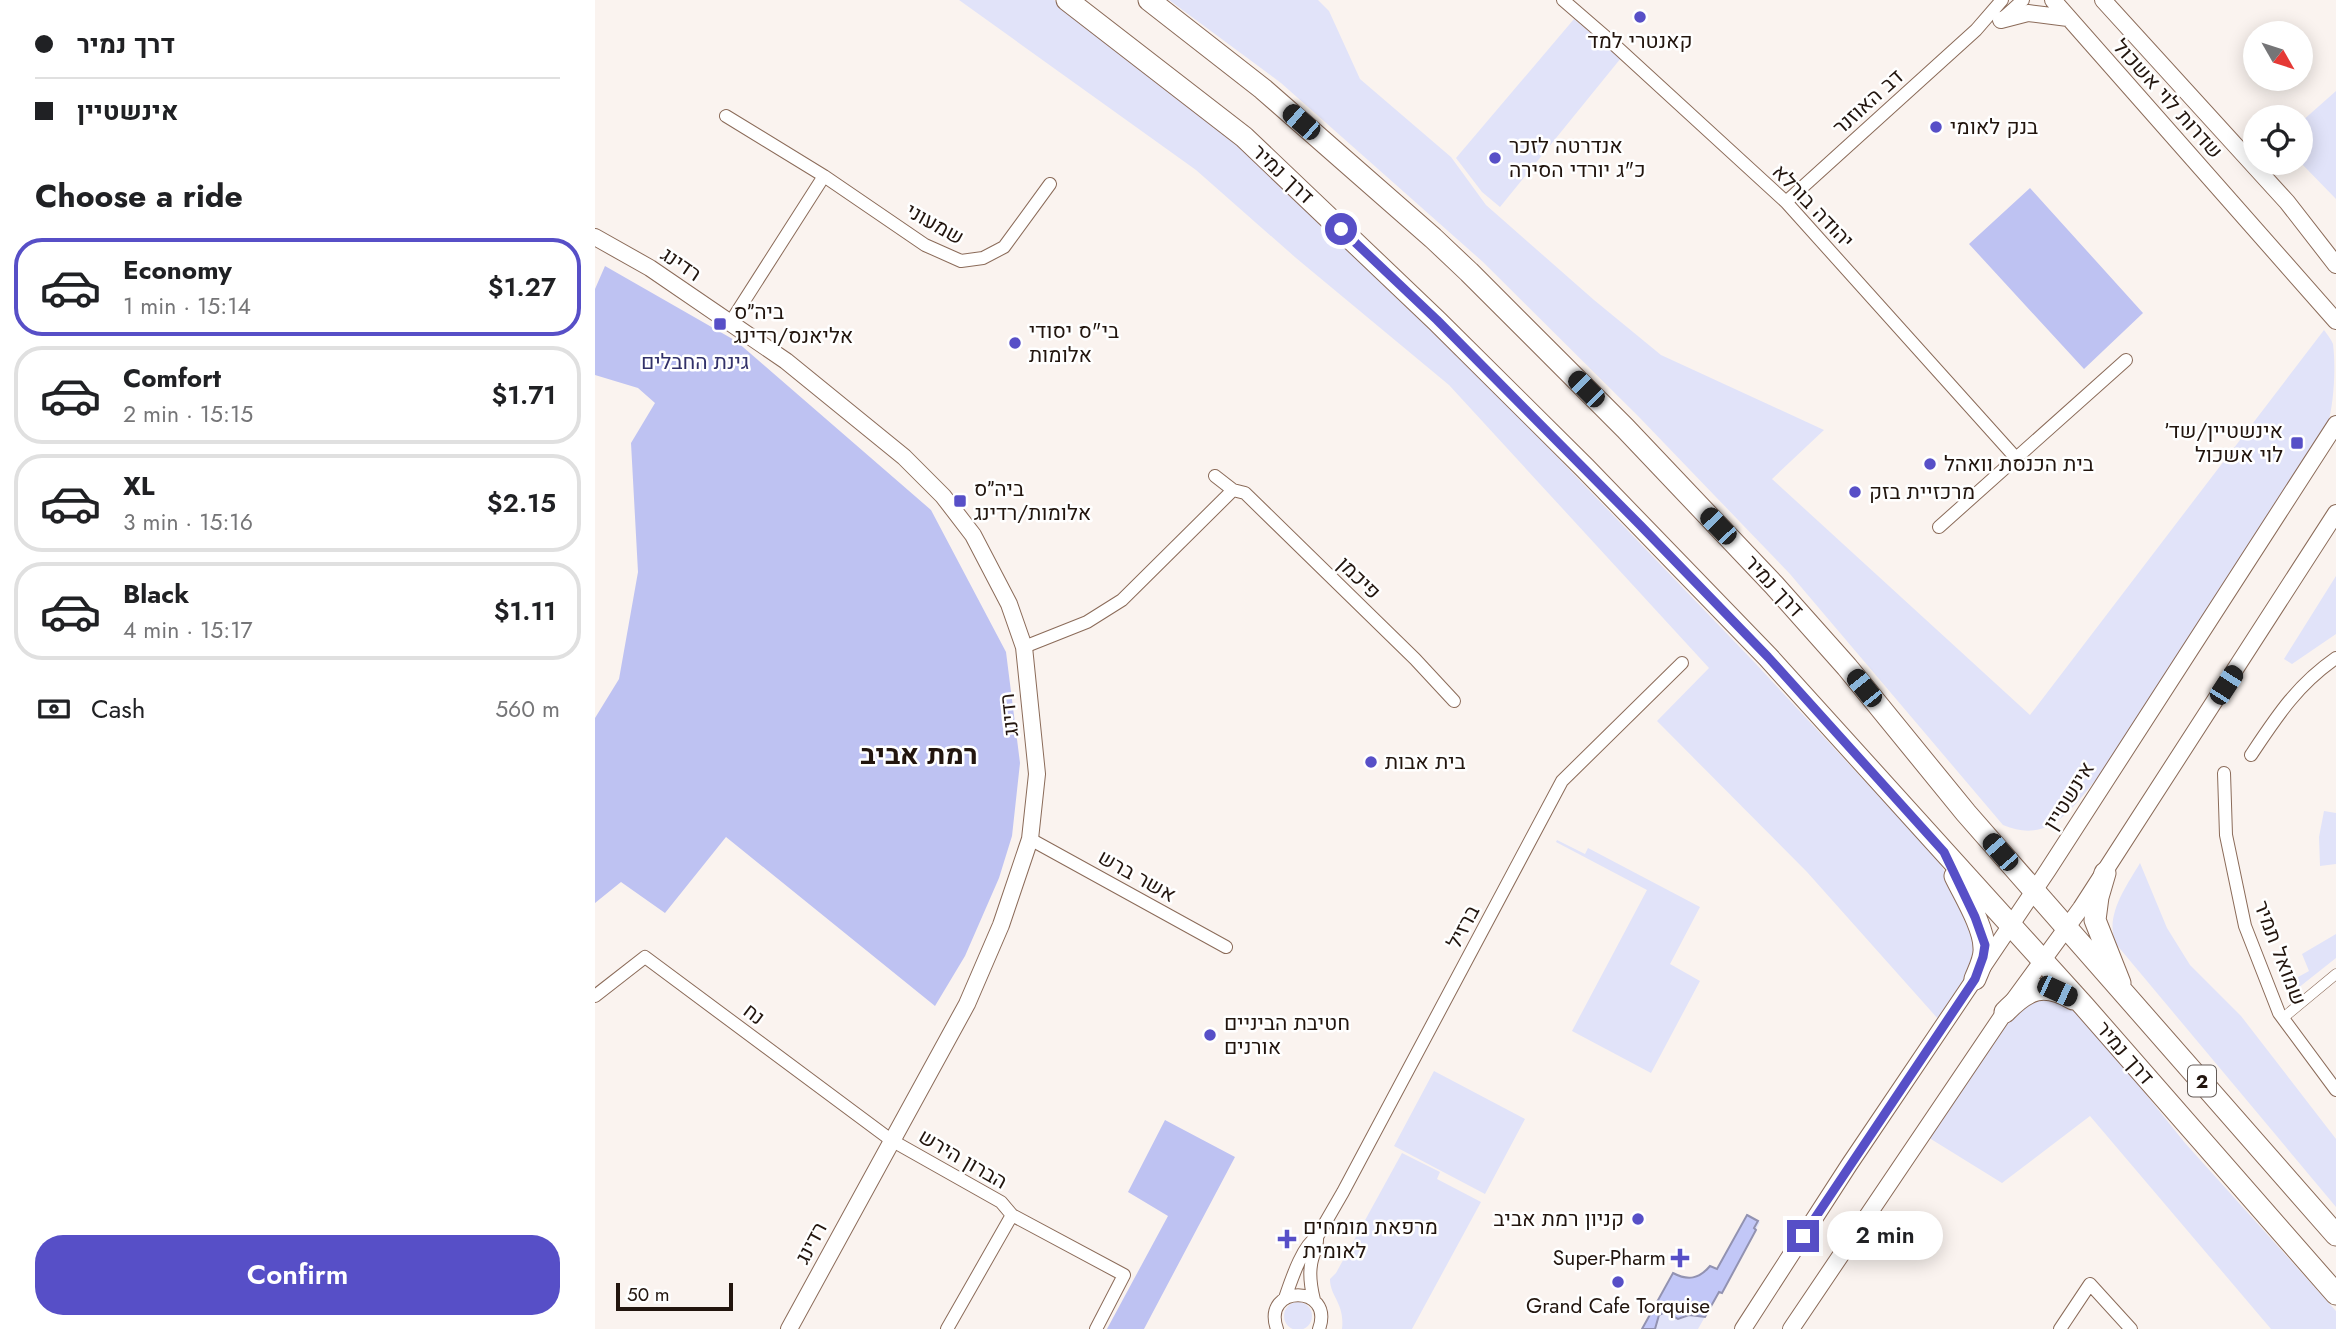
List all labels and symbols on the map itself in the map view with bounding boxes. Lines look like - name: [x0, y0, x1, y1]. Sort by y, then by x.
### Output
- marker: קאנטרי למד: [1632, 9, 1648, 25]
- north arrow: [2243, 21, 2313, 91]
- place label: קאנטרי למד: [1587, 26, 1693, 56]
- street label: שדרות לוי אשכול: [2106, 33, 2230, 165]
- street label: דב האוזנר: [1826, 62, 1910, 142]
- car: [1279, 100, 1324, 144]
- place label: בנק לאומי: [1950, 112, 2038, 142]
- marker: בנק לאומי: [1928, 119, 1944, 135]
- place label: אנדרטה לזכר כ"ג יורדי הסירה: [1509, 131, 1646, 185]
- street label: דרך נמיר: [1245, 137, 1321, 211]
- marker: אנדרטה לזכר כ"ג יורדי הסירה: [1487, 150, 1503, 166]
- street label: יהודה בורלא: [1765, 157, 1861, 255]
- street label: שמעוני: [900, 196, 970, 252]
- route start: [1325, 213, 1357, 245]
- street label: רדינג: [655, 239, 707, 289]
- place label: ביה״ס אליאנס/רדינג: [734, 297, 853, 351]
- marker: ביה״ס אליאנס/רדינג: [712, 316, 728, 332]
- place label: בי"ס יסודי אלומות: [1029, 316, 1119, 370]
- marker: בי"ס יסודי אלומות: [1007, 335, 1023, 351]
- park label: גינת החבלים: [641, 347, 749, 377]
- car: [1564, 367, 1609, 411]
- place label: אינשטיין/שד׳ לוי אשכול: [2165, 416, 2283, 470]
- marker: אינשטיין/שד׳ לוי אשכול: [2289, 435, 2305, 451]
- place label: בית הכנסת וואהל: [1944, 449, 2094, 479]
- marker: בית הכנסת וואהל: [1922, 456, 1938, 472]
- place label: ביה״ס אלומות/רדינג: [974, 474, 1091, 528]
- place label: מרכזיית בזק: [1869, 477, 1975, 507]
- marker: מרכזיית בזק: [1847, 484, 1863, 500]
- marker: ביה״ס אלומות/רדינג: [952, 493, 968, 509]
- car: [1696, 504, 1741, 548]
- street label: דרך נמיר: [1737, 548, 1811, 624]
- street label: פיכמן: [1331, 550, 1387, 606]
- car: [2206, 662, 2247, 708]
- car: [1843, 665, 1886, 711]
- street label: רדינג: [992, 692, 1026, 738]
- district label: רמת אביב: [860, 734, 978, 775]
- place label: בית אבות: [1385, 747, 1466, 777]
- marker: בית אבות: [1363, 754, 1379, 770]
- street label: אינשטיין: [2036, 756, 2102, 836]
- car: [1979, 829, 2022, 875]
- street label: אשר ברש: [1093, 842, 1181, 910]
- street label: שמואל תמיר: [2246, 896, 2314, 1010]
- street label: ברזיל: [1439, 900, 1487, 954]
- car: [2034, 973, 2081, 1009]
- street label: נח: [737, 996, 771, 1032]
- place label: חטיבת הביניים אורנים: [1224, 1008, 1350, 1062]
- street label: דרך נמיר: [2089, 1015, 2161, 1091]
- marker: חטיבת הביניים אורנים: [1202, 1027, 1218, 1043]
- road number: 2: [2188, 1065, 2216, 1096]
- street label: הברון הירש: [913, 1122, 1013, 1196]
- place label: קניון רמת אביב: [1493, 1204, 1624, 1234]
- marker: קניון רמת אביב: [1630, 1211, 1646, 1227]
- place label: מרפאת מומחים לאומית: [1303, 1212, 1438, 1266]
- callout: 2 min: [1827, 1212, 1943, 1260]
- street label: רדינג: [788, 1217, 834, 1269]
- route end: [1787, 1220, 1819, 1252]
- marker: מרפאת מומחים לאומית: [1277, 1229, 1297, 1249]
- place label: Super-Pharm: [1553, 1243, 1666, 1273]
- marker: Super-Pharm: [1672, 1250, 1688, 1266]
- marker: Grand Cafe Torquise: [1610, 1274, 1626, 1290]
- scale bar: [616, 1280, 733, 1312]
- place label: Grand Cafe Torquise: [1526, 1291, 1710, 1321]

